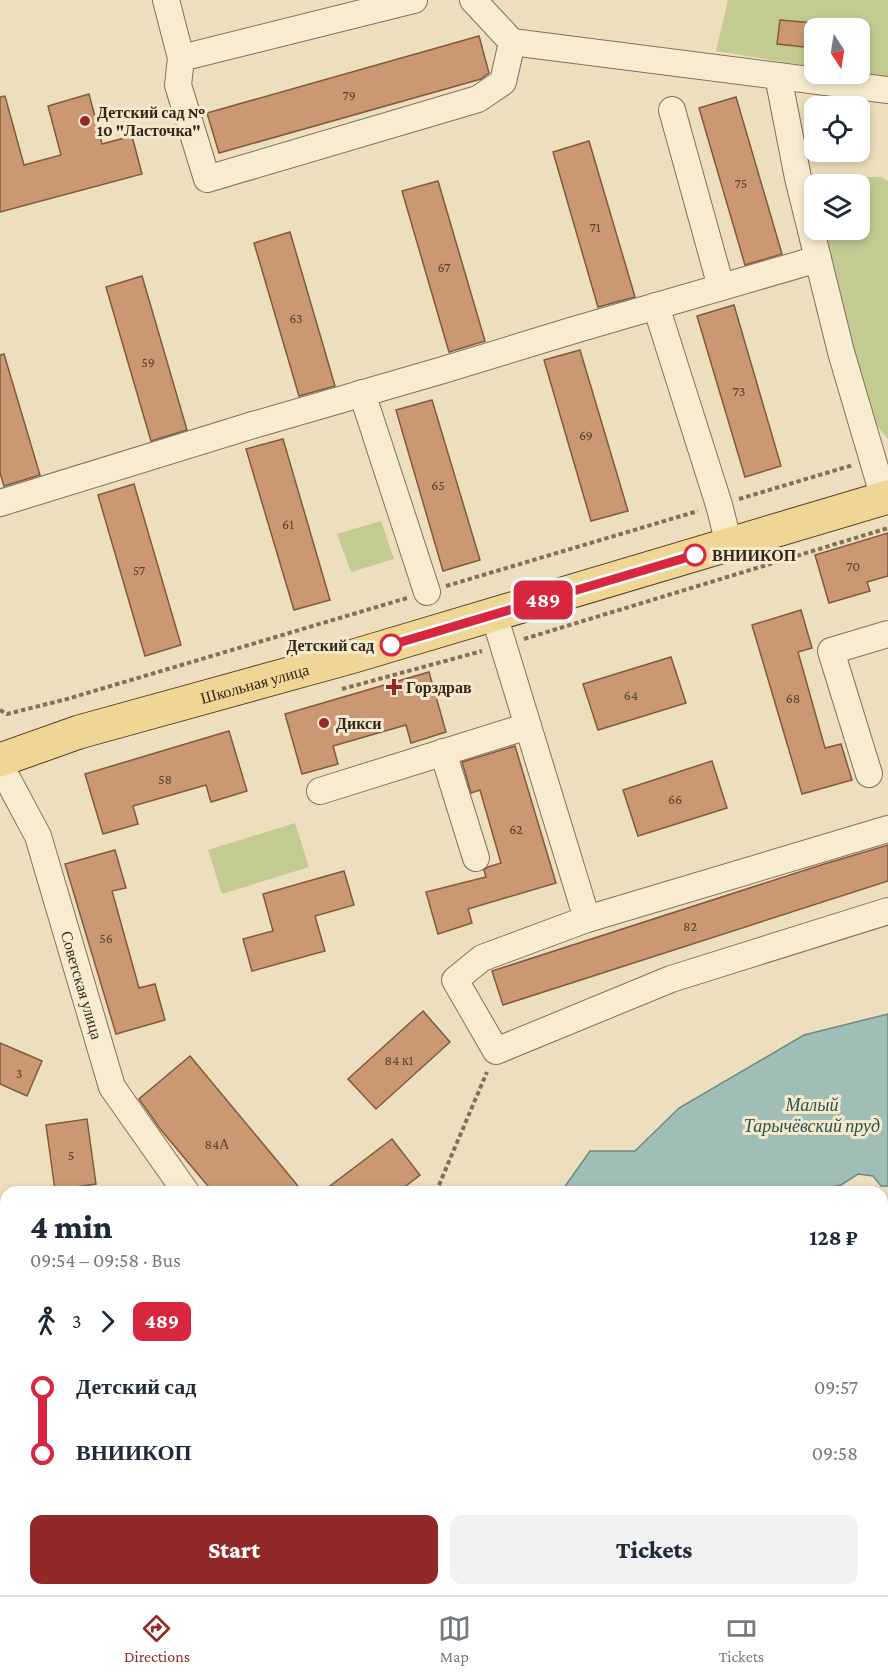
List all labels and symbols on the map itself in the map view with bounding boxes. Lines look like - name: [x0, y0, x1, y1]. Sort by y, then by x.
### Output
- north arrow: [804, 18, 870, 84]
- house number: 79: [342, 87, 356, 103]
- place label: Детский сад № 10 "Ласточка": [97, 104, 205, 139]
- marker: Детский сад № 10 "Ласточка": [78, 114, 92, 128]
- house number: 75: [735, 175, 747, 191]
- house number: 71: [589, 219, 601, 235]
- house number: 67: [437, 259, 451, 275]
- house number: 63: [289, 310, 303, 326]
- house number: 59: [141, 354, 155, 370]
- house number: 73: [733, 383, 745, 399]
- house number: 69: [579, 427, 593, 443]
- house number: 65: [431, 477, 445, 493]
- house number: 61: [282, 516, 294, 532]
- marker: ВНИИКОП: [684, 544, 706, 566]
- place label: ВНИИКОП: [712, 547, 797, 564]
- house number: 70: [846, 558, 860, 574]
- house number: 57: [133, 562, 146, 578]
- line badge: 489: [508, 580, 578, 620]
- marker: Детский сад: [380, 634, 402, 656]
- place label: Детский сад: [286, 637, 374, 655]
- street label: Школьная улица: [198, 660, 311, 707]
- place label: Горздрав: [406, 679, 472, 697]
- marker: Горздрав: [387, 680, 401, 694]
- house number: 64: [624, 687, 638, 703]
- house number: 68: [786, 690, 800, 706]
- place label: Дикси: [336, 715, 381, 733]
- marker: Дикси: [317, 716, 331, 730]
- house number: 58: [158, 771, 172, 787]
- house number: 66: [668, 791, 682, 807]
- house number: 62: [509, 821, 523, 837]
- house number: 82: [683, 918, 697, 934]
- street label: Советская улица: [58, 929, 106, 1041]
- house number: 56: [99, 930, 113, 946]
- house number: 84 к1: [385, 1052, 414, 1068]
- house number: 3: [16, 1065, 22, 1081]
- water label: Малый Тарычёвский пруд: [744, 1095, 880, 1136]
- house number: 84А: [205, 1136, 230, 1152]
- house number: 5: [68, 1147, 74, 1163]

